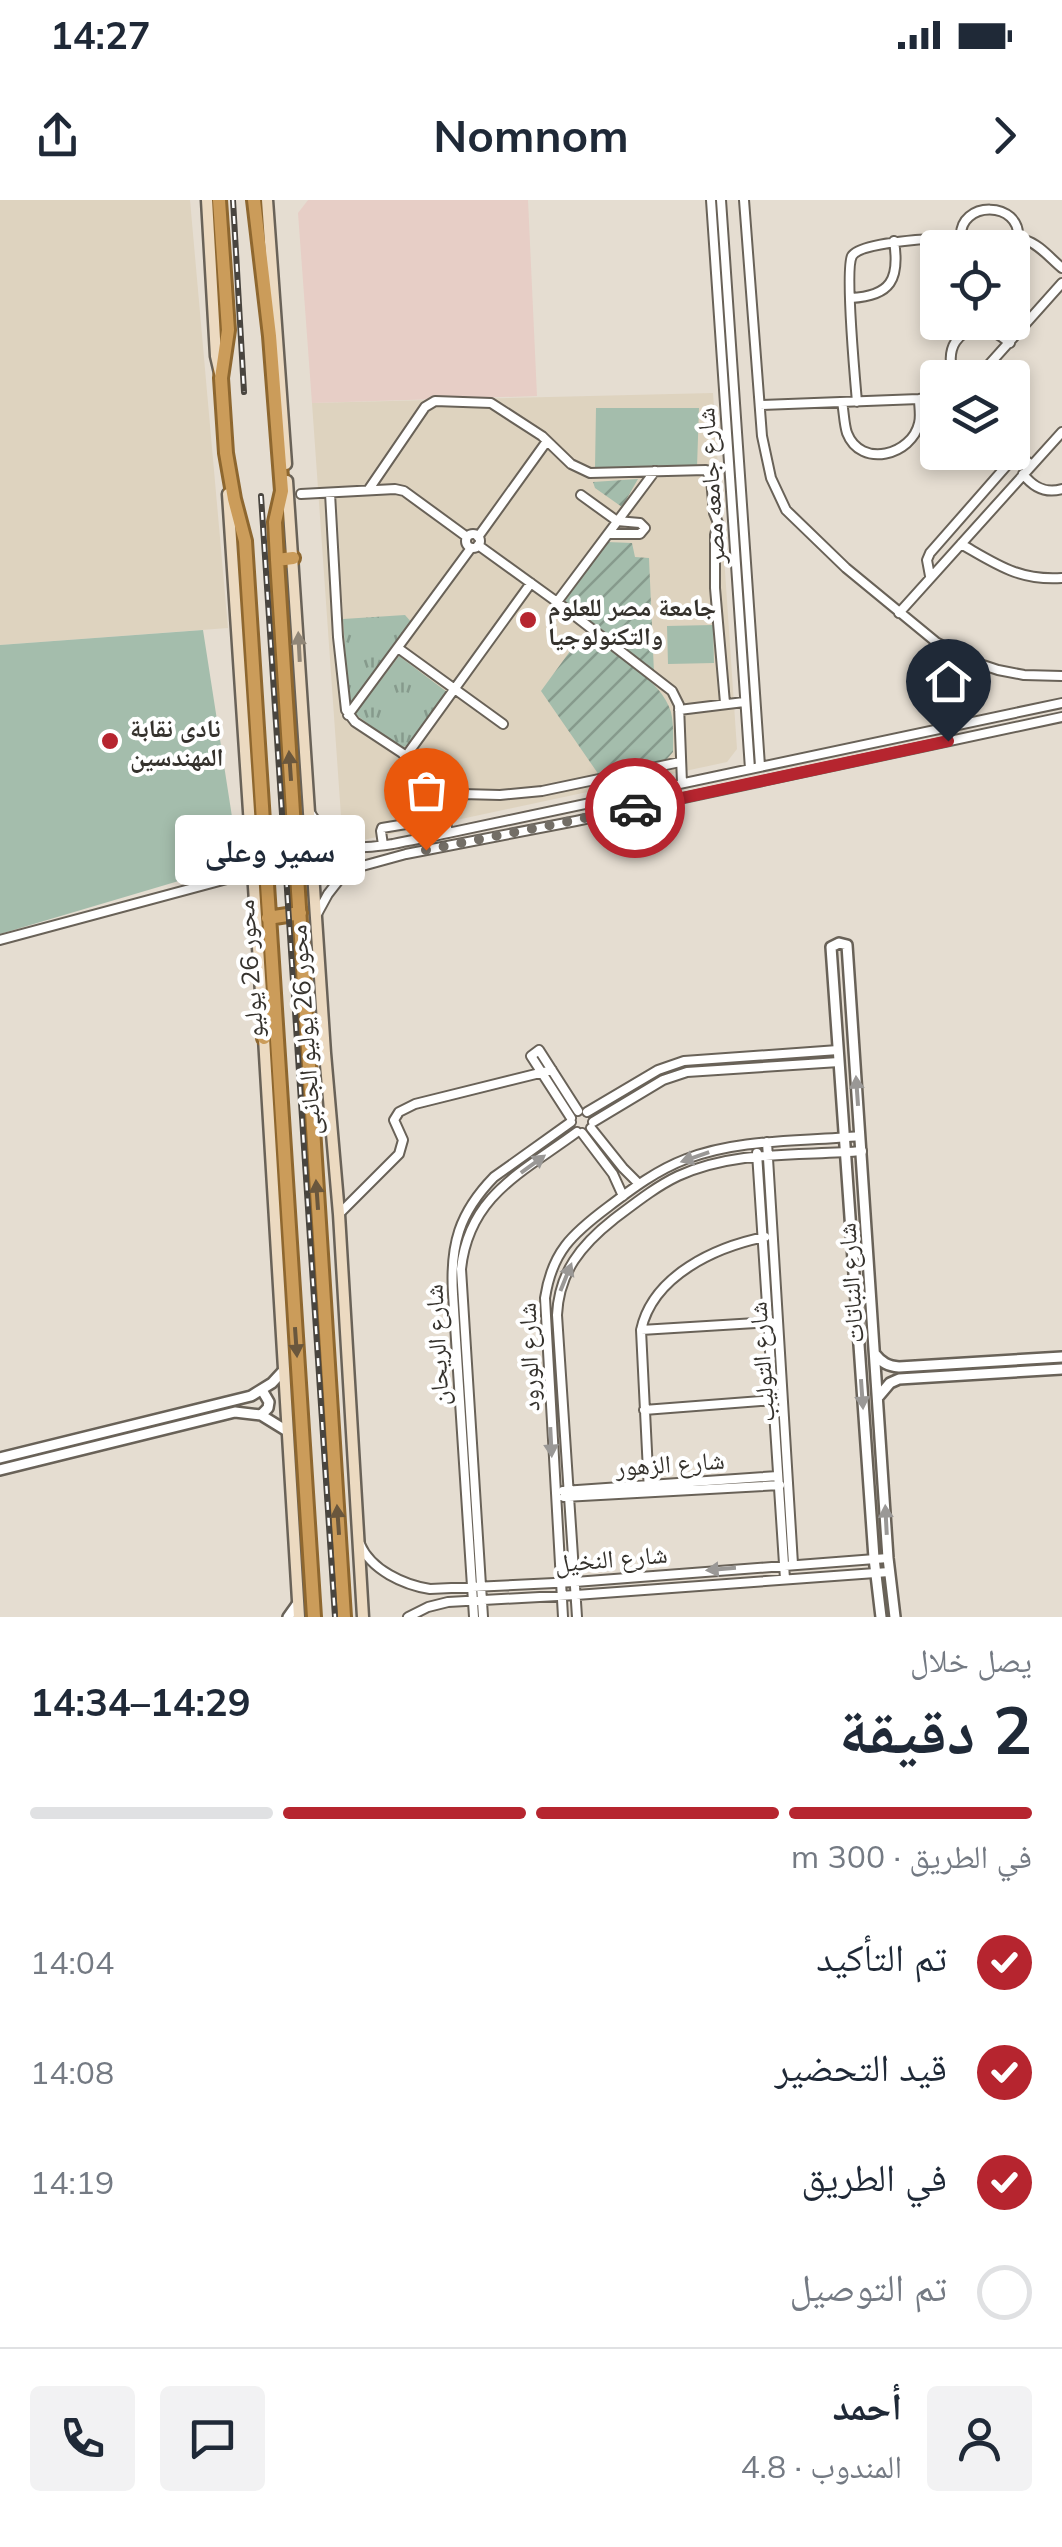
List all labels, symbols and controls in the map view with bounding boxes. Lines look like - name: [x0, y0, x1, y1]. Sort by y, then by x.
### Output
- text: 14:27: [50, 11, 151, 59]
- text: Nomnom: [433, 107, 629, 163]
- icon: share: [30, 108, 85, 163]
- icon: forward: [977, 108, 1032, 163]
- map controls: [920, 230, 1030, 470]
- button: locate: [920, 230, 1030, 340]
- button: layers: [920, 360, 1030, 470]
- street label: شارع جامعه مصر: [689, 407, 732, 566]
- place label: جامعة مصر للعلوم والتكنولوجيا: [548, 591, 716, 651]
- marker: جامعة مصر للعلوم والتكنولوجيا: [517, 609, 539, 631]
- one-way arrow: [291, 630, 307, 662]
- pin: [906, 639, 991, 742]
- icon: home: [921, 654, 976, 709]
- place label: نادى نقابة المهندسين: [130, 712, 224, 773]
- marker: نادى نقابة المهندسين: [99, 730, 121, 752]
- pin: [384, 748, 469, 851]
- one-way arrow: [282, 750, 298, 782]
- courier: [585, 758, 685, 858]
- icon: bag: [399, 763, 454, 818]
- icon: car: [608, 781, 663, 836]
- callout: سمير وعلى: [176, 815, 366, 885]
- text: سمير وعلى: [205, 830, 335, 870]
- street label: محور 26 يوليو: [229, 899, 269, 1039]
- street label: محور 26 يوليو الجانبى: [281, 924, 328, 1136]
- one-way arrow: [849, 1075, 865, 1106]
- one-way arrow: [679, 1150, 709, 1165]
- one-way arrow: [520, 1154, 547, 1174]
- one-way arrow: [309, 1179, 325, 1211]
- street label: شارع النباتات: [830, 1222, 871, 1344]
- one-way arrow: [558, 1262, 574, 1292]
- street label: شارع الريحان: [417, 1283, 456, 1407]
- street label: شارع التوليب: [741, 1301, 782, 1423]
- street label: شارع الورود: [511, 1302, 546, 1412]
- one-way arrow: [288, 1327, 304, 1359]
- one-way arrow: [854, 1378, 870, 1410]
- one-way arrow: [544, 1426, 560, 1458]
- street label: شارع الزهور: [613, 1444, 726, 1483]
- one-way arrow: [329, 1503, 345, 1535]
- one-way arrow: [878, 1503, 894, 1535]
- street label: شارع النخيل: [553, 1538, 669, 1579]
- one-way arrow: [704, 1562, 736, 1578]
- text: يصل خلال: [910, 1640, 1032, 1680]
- text: 14:29–14:34: [30, 1678, 250, 1726]
- text: 2 دقيقة: [839, 1689, 1032, 1770]
- text: في الطريق · 300 m: [791, 1836, 1032, 1876]
- text: تم التأكيد: [816, 1933, 947, 1981]
- icon: check: [977, 1935, 1032, 1990]
- text: 14:04: [30, 1942, 114, 1982]
- text: قيد التحضير: [775, 2043, 947, 2091]
- icon: check: [977, 2045, 1032, 2100]
- text: 14:08: [30, 2052, 114, 2092]
- text: في الطريق: [801, 2153, 947, 2201]
- icon: check: [977, 2155, 1032, 2210]
- text: 14:19: [30, 2162, 114, 2202]
- text: تم التوصيل: [789, 2263, 947, 2311]
- text: أحمد: [832, 2382, 902, 2430]
- button: phone: [30, 2386, 135, 2491]
- button: chat: [160, 2386, 265, 2491]
- button: person: [927, 2386, 1032, 2491]
- text: المندوب · 4.8: [740, 2446, 902, 2486]

